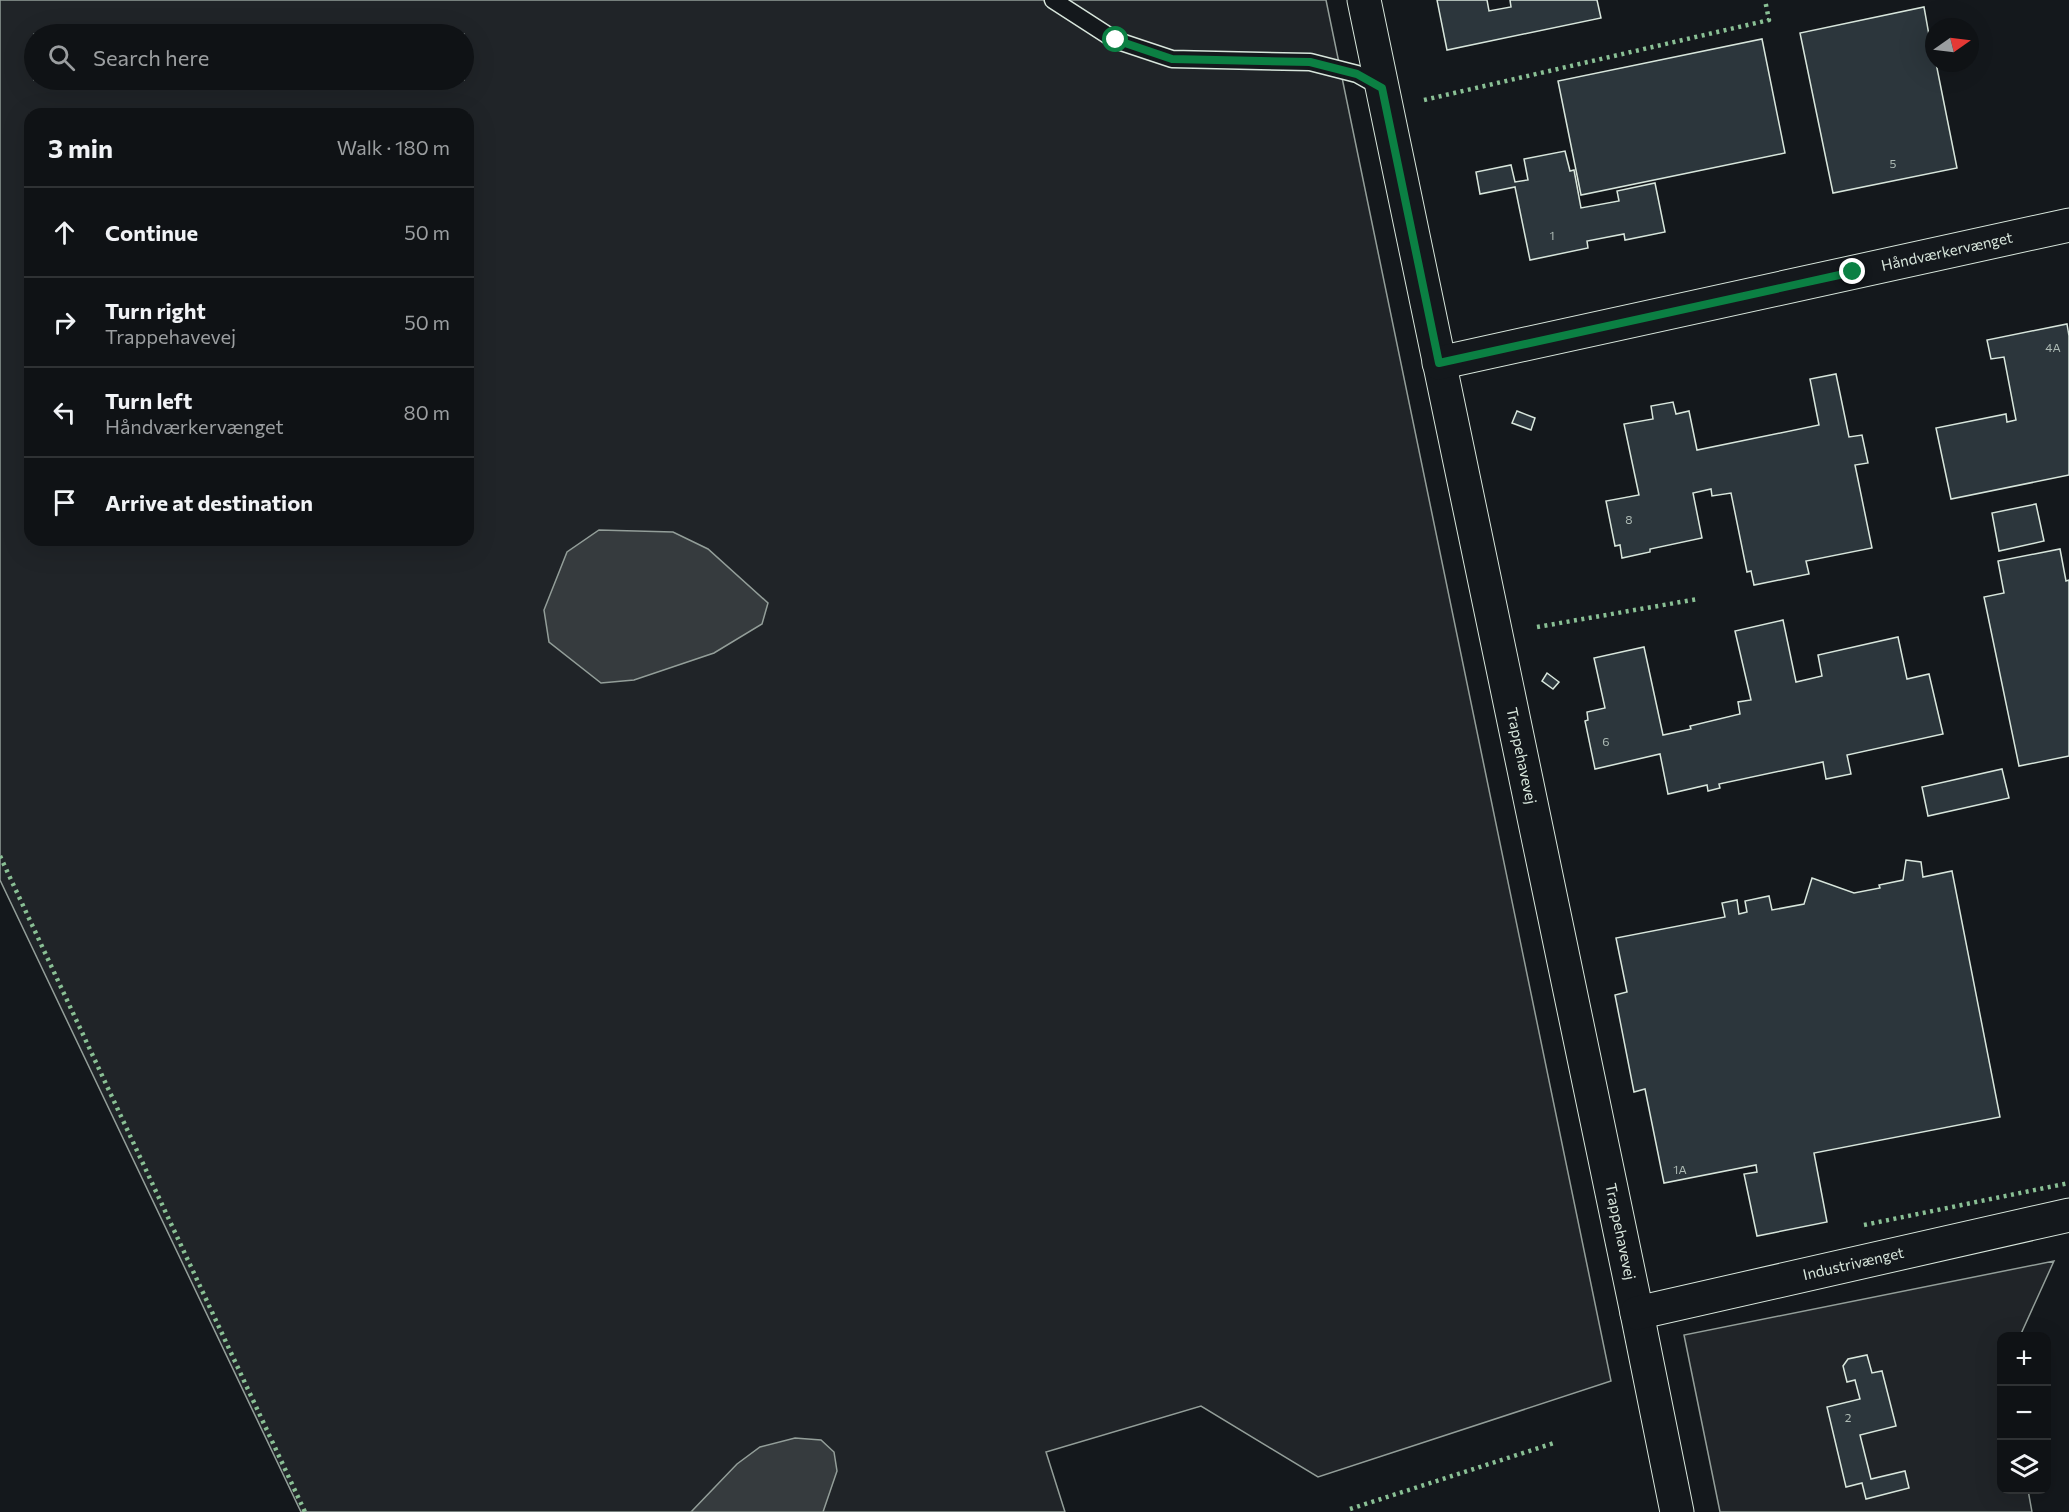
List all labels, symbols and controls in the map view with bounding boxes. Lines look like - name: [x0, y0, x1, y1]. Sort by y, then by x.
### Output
- north arrow: [1925, 18, 1979, 72]
- search box: [24, 24, 474, 90]
- route start: [1102, 26, 1128, 52]
- icon: search: [45, 41, 78, 74]
- text: Search here: [93, 44, 209, 71]
- text: 3 min: [48, 132, 113, 163]
- text: Walk · 180 m: [337, 135, 450, 159]
- house number: 5: [1890, 156, 1897, 170]
- icon: ahead: [48, 216, 81, 249]
- text: Continue: [105, 219, 198, 246]
- text: 50 m: [404, 220, 450, 244]
- house number: 1: [1549, 228, 1555, 242]
- street label: Håndværkervænget: [1879, 228, 2014, 274]
- route end: [1839, 258, 1865, 284]
- text: Turn right: [105, 297, 206, 324]
- icon: right: [48, 306, 81, 339]
- text: 50 m: [404, 310, 450, 334]
- text: Trappehavevej: [105, 324, 236, 348]
- house number: 4A: [2045, 340, 2061, 354]
- text: Turn left: [105, 387, 192, 414]
- icon: left: [48, 396, 81, 429]
- text: 80 m: [404, 400, 450, 424]
- text: Håndværkervænget: [105, 414, 284, 438]
- icon: arrive: [48, 486, 81, 519]
- text: Arrive at destination: [105, 489, 313, 516]
- house number: 8: [1625, 512, 1633, 526]
- street label: Trappehavevej: [1503, 706, 1541, 806]
- house number: 6: [1602, 734, 1610, 748]
- house number: 1A: [1673, 1162, 1687, 1176]
- street label: Trappehavevej: [1602, 1181, 1640, 1281]
- street label: Industrivænget: [1801, 1243, 1906, 1283]
- map controls: [1997, 1332, 2051, 1494]
- button: +: [1997, 1332, 2051, 1386]
- button: −: [1997, 1386, 2051, 1440]
- house number: 2: [1845, 1410, 1852, 1424]
- button: layers: [1997, 1440, 2051, 1494]

